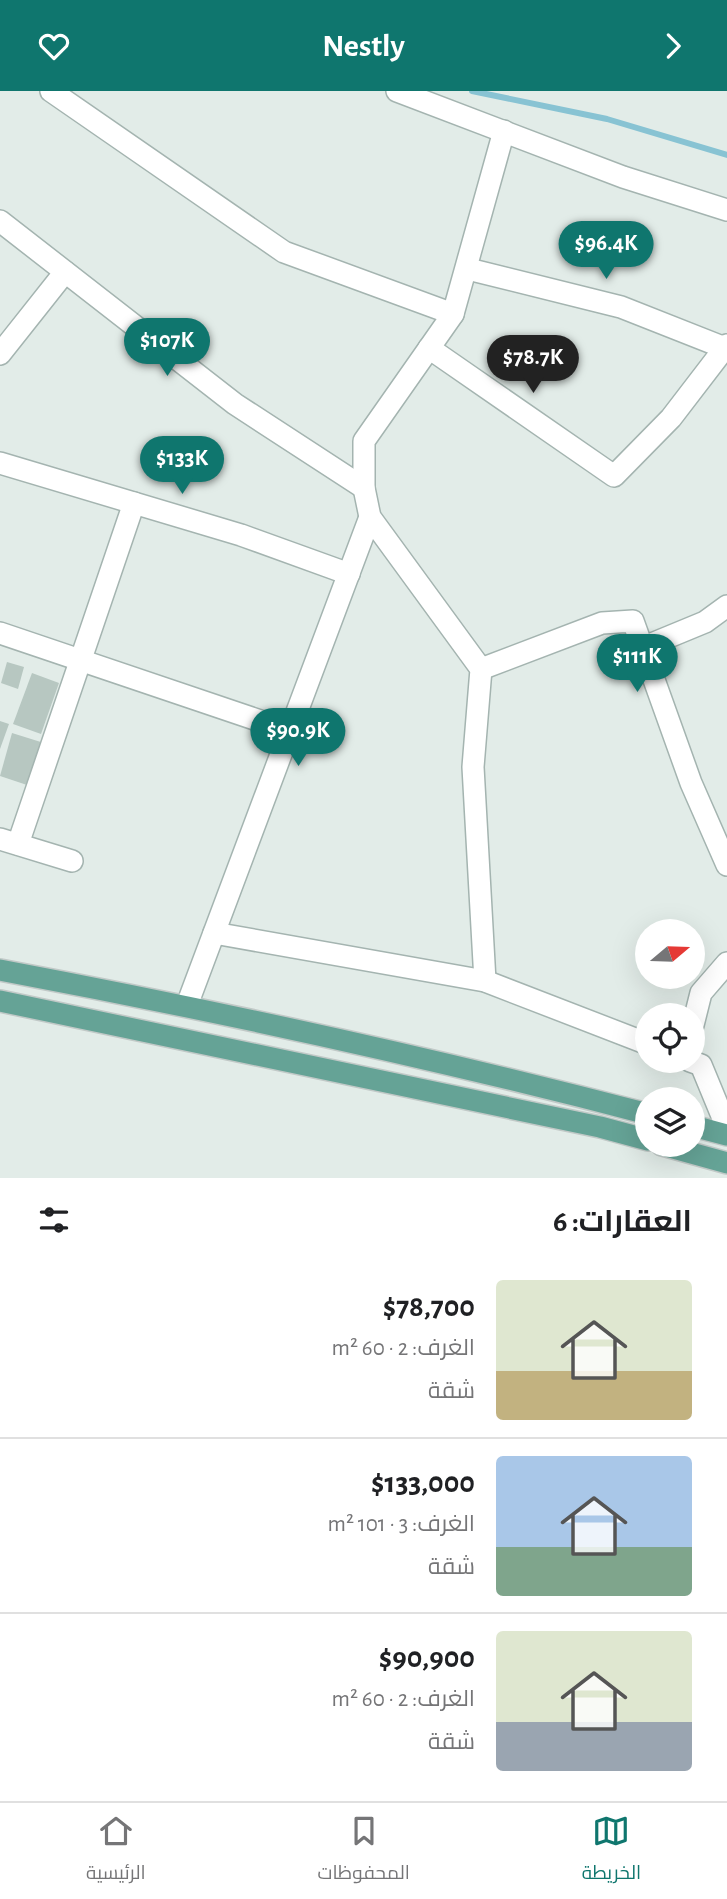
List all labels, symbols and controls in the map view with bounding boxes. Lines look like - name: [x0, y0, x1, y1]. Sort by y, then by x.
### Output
- icon: heart: [35, 27, 73, 65]
- icon: forward: [654, 27, 692, 65]
- text: Nestly: [322, 30, 405, 62]
- pin: $96.4K: [549, 221, 663, 281]
- text: $96.4K: [575, 232, 637, 255]
- pin: $107K: [118, 319, 216, 378]
- text: $107K: [140, 329, 194, 352]
- pin: $78.7K: [476, 335, 590, 395]
- text: $78.7K: [503, 346, 563, 369]
- pin: $133K: [133, 437, 231, 496]
- text: $133K: [156, 447, 208, 470]
- pin: $111K: [588, 635, 686, 694]
- text: $111K: [613, 645, 661, 668]
- pin: $90.9K: [241, 709, 355, 768]
- text: $90.9K: [266, 719, 330, 742]
- north arrow: [635, 919, 705, 989]
- map controls: [635, 919, 705, 1157]
- button: locate: [635, 1003, 705, 1073]
- button: layers: [635, 1087, 705, 1157]
- icon: filters: [35, 1201, 73, 1239]
- text: العقارات: 6: [553, 1207, 692, 1237]
- text: $78,700: [383, 1292, 475, 1322]
- icon: home: [552, 1308, 636, 1392]
- text: الغرف: 2 · 60 m²: [332, 1337, 475, 1360]
- text: شقة: [428, 1380, 475, 1403]
- text: $133,000: [371, 1468, 475, 1498]
- icon: home: [552, 1484, 636, 1568]
- text: الغرف: 3 · 101 m²: [328, 1513, 475, 1536]
- text: شقة: [428, 1556, 475, 1579]
- text: $90,900: [379, 1643, 475, 1673]
- icon: home: [552, 1659, 636, 1743]
- text: الغرف: 2 · 60 m²: [332, 1688, 475, 1711]
- text: شقة: [428, 1731, 475, 1754]
- tab: الرئيسية: [86, 1812, 146, 1890]
- tab: المحفوظات: [317, 1812, 410, 1890]
- tab: الخريطة: [582, 1812, 641, 1890]

